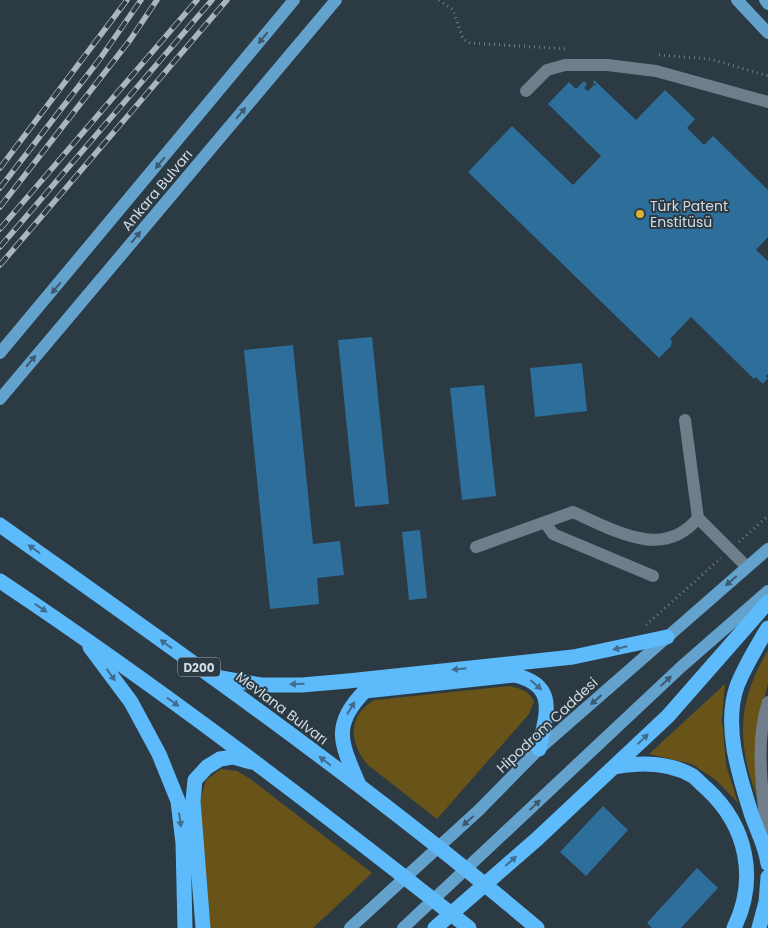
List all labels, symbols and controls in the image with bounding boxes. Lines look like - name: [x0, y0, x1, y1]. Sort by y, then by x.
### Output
- one-way arrow: [258, 31, 269, 44]
- one-way arrow: [235, 107, 246, 119]
- street label: Ankara Bulvarı: [117, 145, 197, 235]
- one-way arrow: [154, 156, 165, 169]
- place label: Türk Patent Enstitüsü: [650, 196, 728, 232]
- marker: Türk Patent Enstitüsü: [634, 208, 646, 220]
- one-way arrow: [131, 231, 142, 244]
- one-way arrow: [50, 281, 61, 294]
- one-way arrow: [26, 355, 37, 368]
- one-way arrow: [27, 544, 41, 554]
- one-way arrow: [726, 575, 738, 587]
- one-way arrow: [34, 604, 47, 613]
- one-way arrow: [160, 638, 173, 649]
- one-way arrow: [612, 644, 627, 652]
- road number: D200: [178, 658, 220, 676]
- one-way arrow: [450, 665, 466, 673]
- street label: Mevlana Bulvarı: [232, 667, 332, 749]
- one-way arrow: [106, 668, 116, 682]
- street label: Hipodrom Caddesi: [492, 673, 602, 777]
- one-way arrow: [659, 675, 671, 687]
- one-way arrow: [530, 679, 543, 690]
- one-way arrow: [289, 681, 305, 689]
- one-way arrow: [590, 694, 603, 705]
- one-way arrow: [167, 697, 180, 707]
- one-way arrow: [346, 701, 356, 715]
- one-way arrow: [637, 733, 649, 745]
- one-way arrow: [318, 756, 332, 766]
- one-way arrow: [528, 799, 540, 811]
- one-way arrow: [176, 813, 184, 829]
- one-way arrow: [462, 815, 474, 827]
- one-way arrow: [505, 856, 518, 867]

